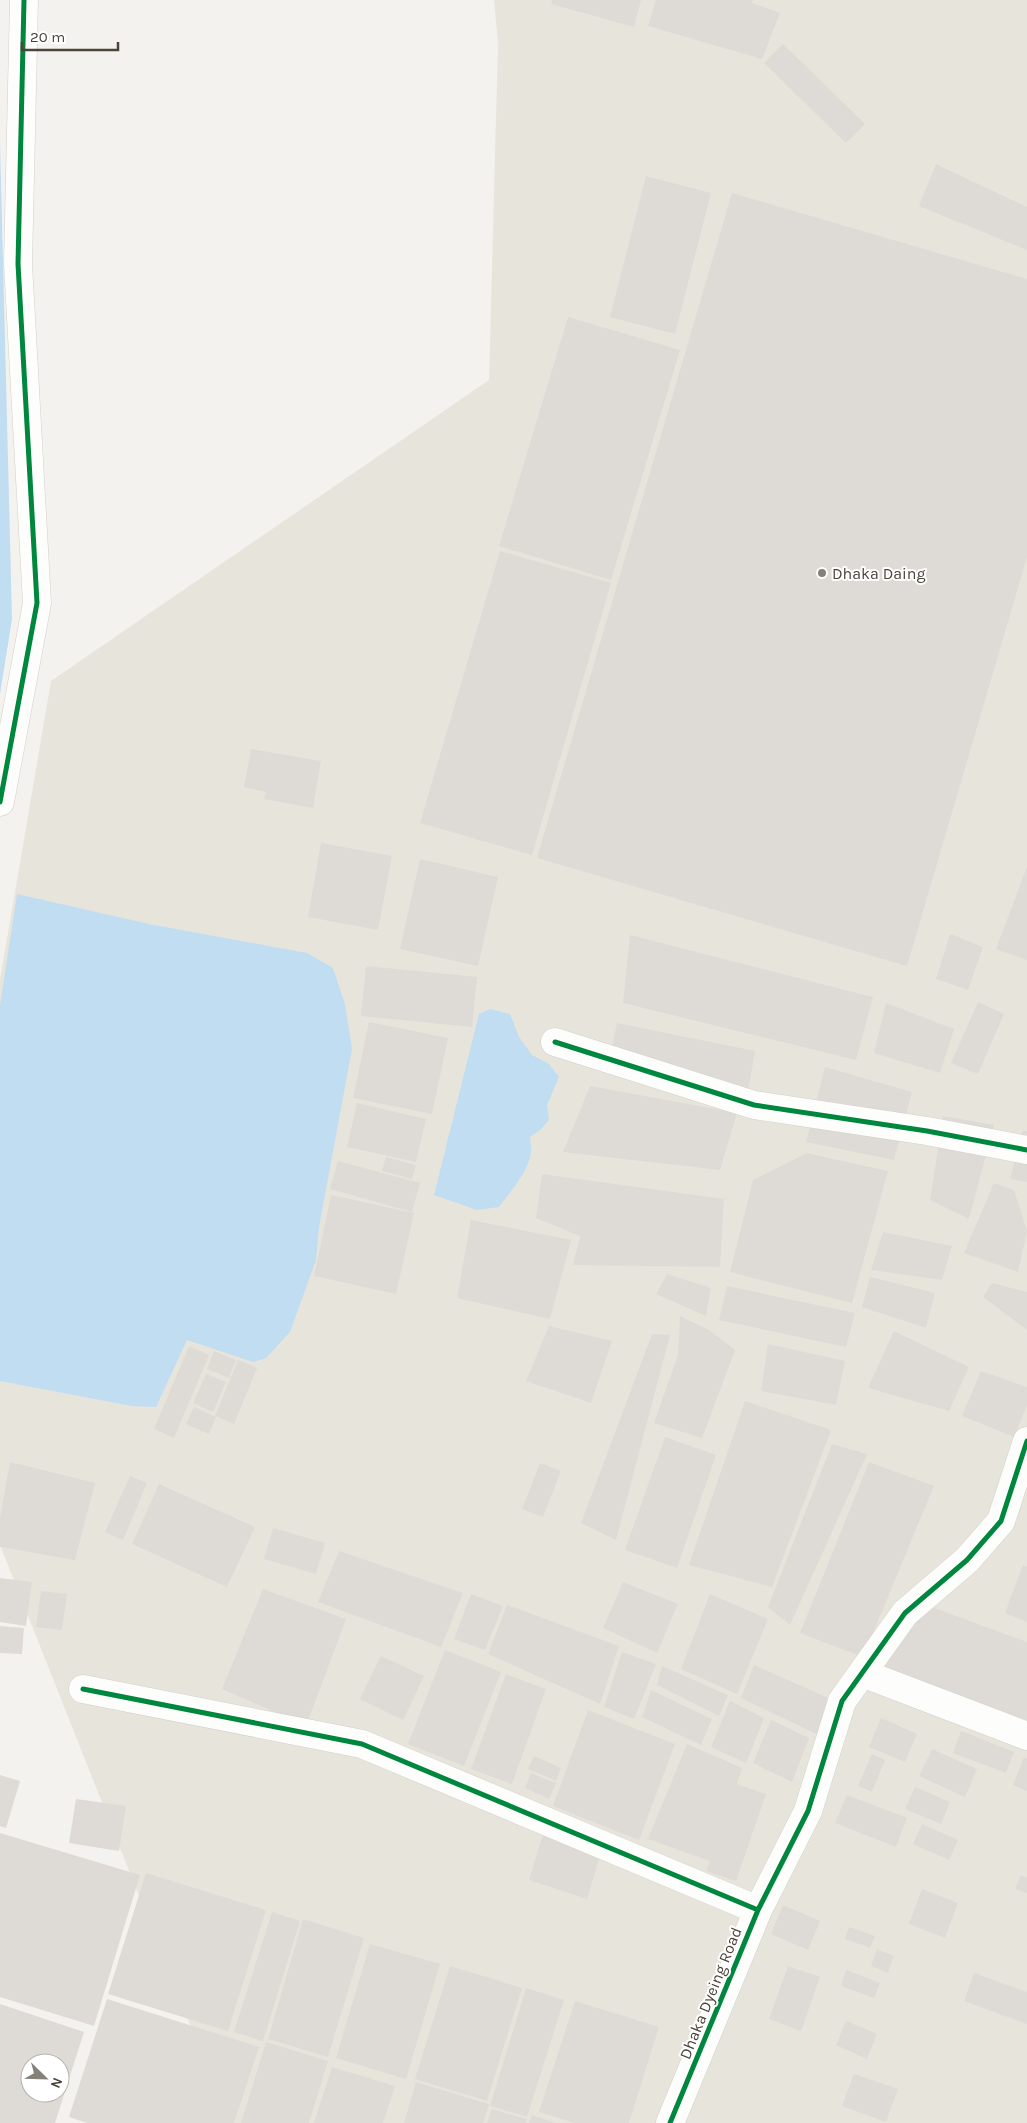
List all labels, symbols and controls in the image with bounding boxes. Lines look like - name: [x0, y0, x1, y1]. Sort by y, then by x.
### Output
- scale bar: [22, 20, 119, 52]
- text: 20 m: [30, 28, 65, 46]
- place label: Dhaka Daing: [832, 564, 925, 583]
- marker: Dhaka Daing: [816, 567, 828, 579]
- street label: Dhaka Dyeing Road: [675, 1924, 746, 2062]
- north arrow: [20, 2053, 70, 2103]
- text: N: [47, 2075, 66, 2091]

